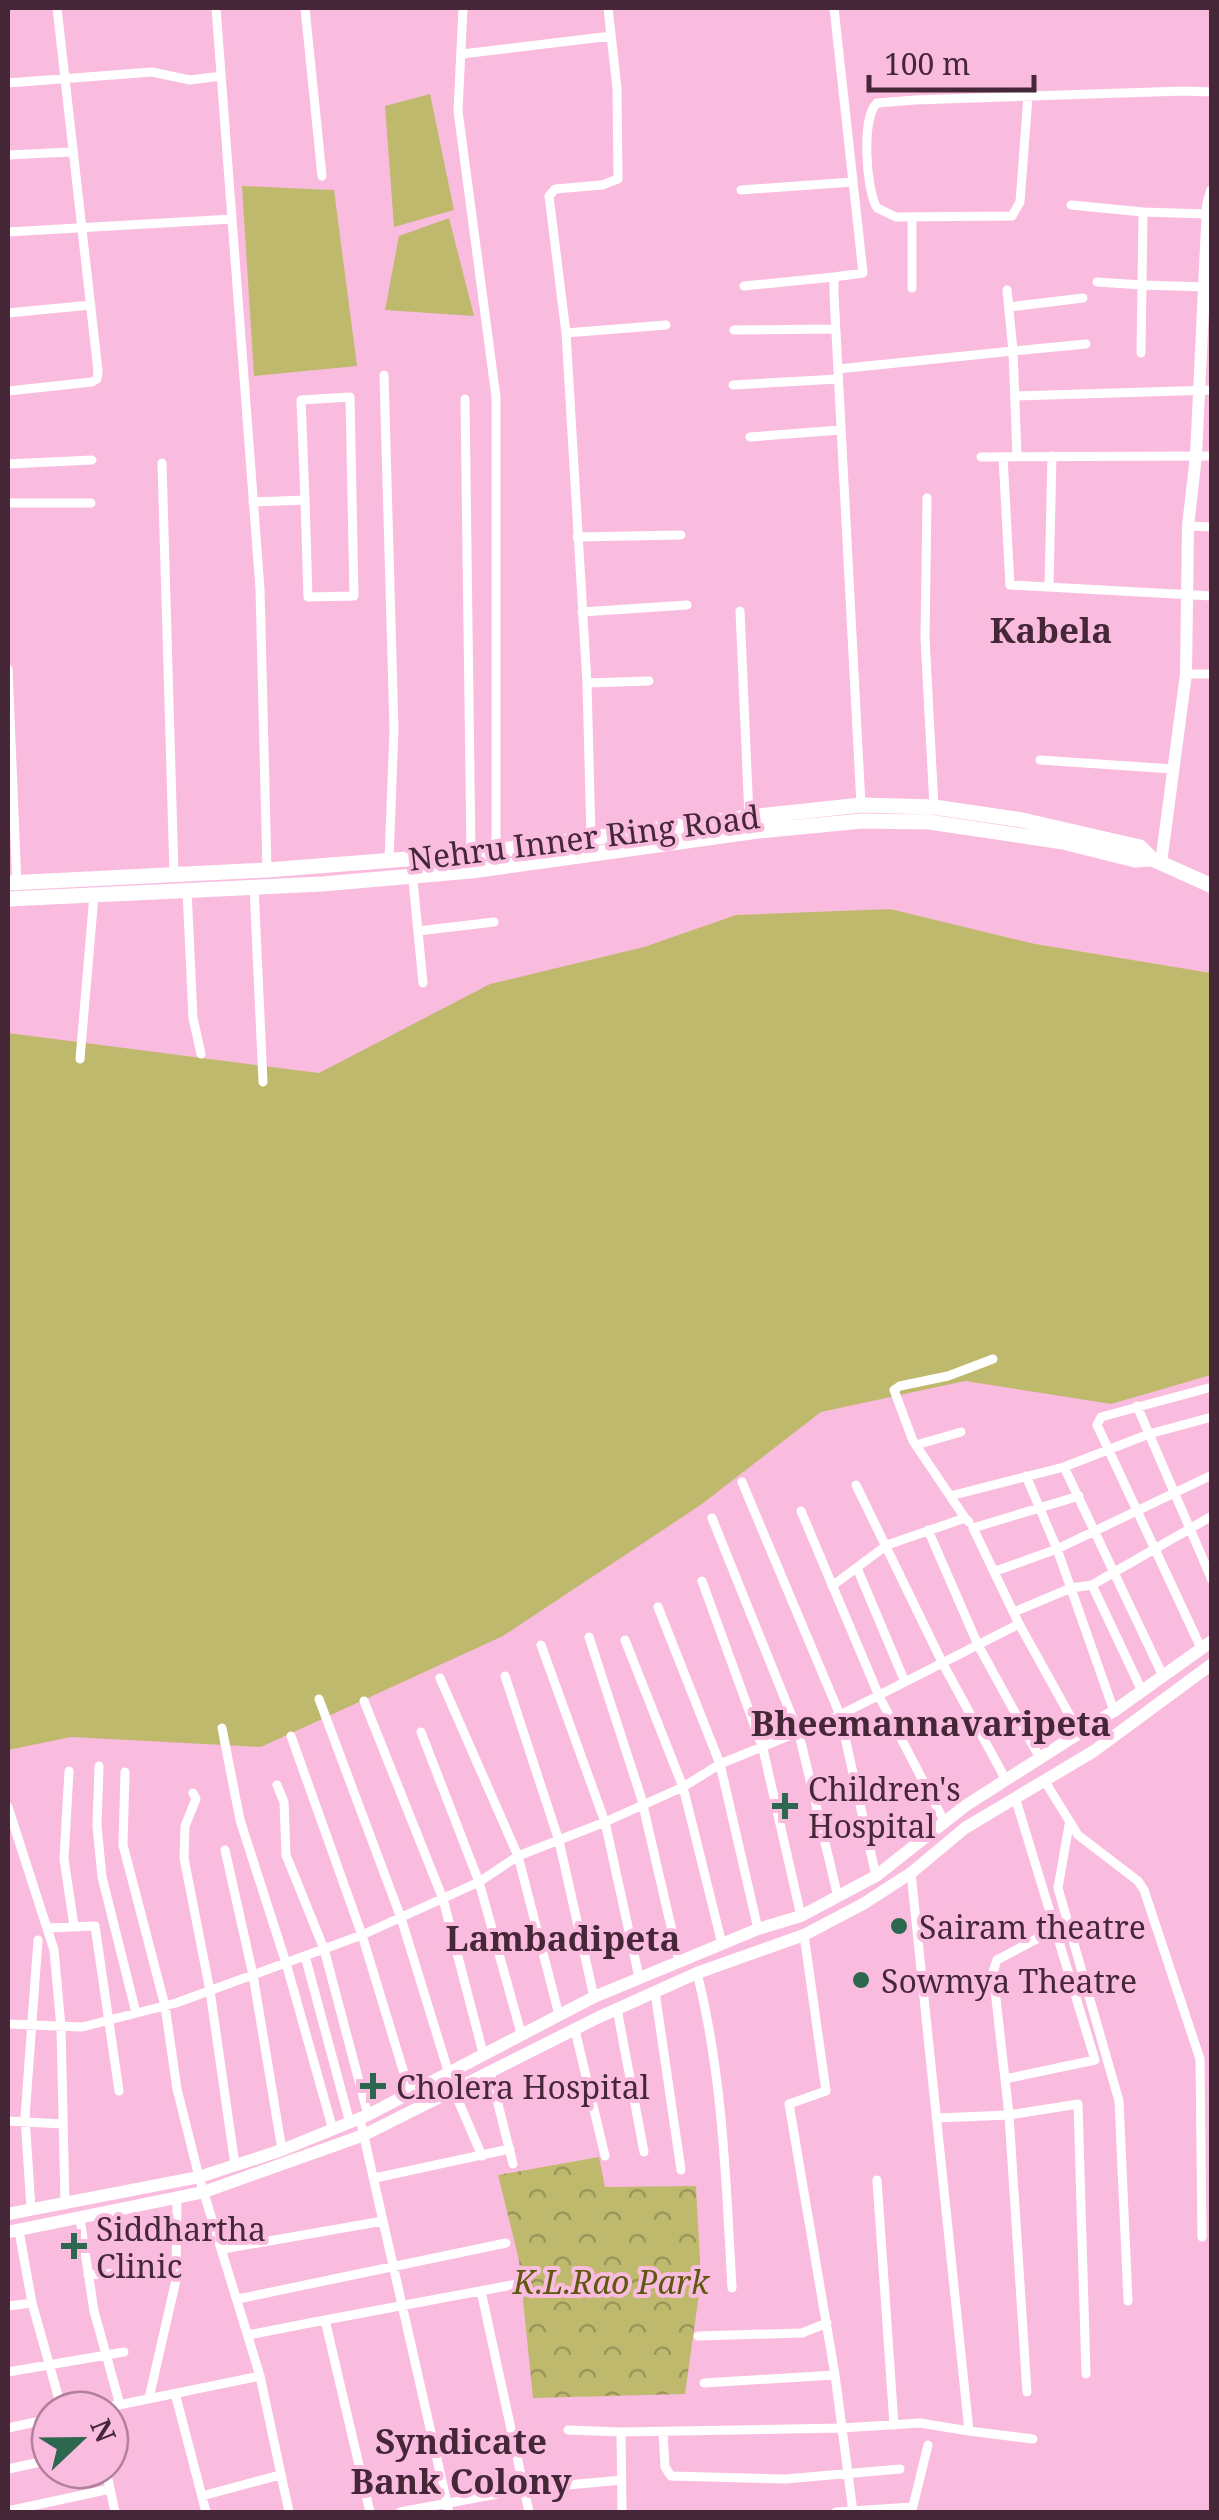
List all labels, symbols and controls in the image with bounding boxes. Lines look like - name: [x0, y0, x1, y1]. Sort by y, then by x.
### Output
- scale bar: [869, 30, 1034, 92]
- text: 100 m: [884, 43, 970, 84]
- district label: Kabela: [990, 606, 1112, 653]
- street label: Nehru Inner Ring Road: [406, 794, 762, 880]
- district label: Bheemannavaripeta: [751, 1699, 1111, 1746]
- place label: Children's Hospital: [808, 1767, 961, 1847]
- marker: Children's Hospital: [772, 1793, 798, 1819]
- place label: Sairam theatre: [919, 1905, 1146, 1948]
- district label: Lambadipeta: [446, 1914, 680, 1961]
- marker: Sairam theatre: [888, 1915, 910, 1937]
- place label: Sowmya Theatre: [881, 1959, 1137, 2002]
- marker: Sowmya Theatre: [850, 1969, 872, 1991]
- place label: Cholera Hospital: [396, 2065, 650, 2108]
- marker: Cholera Hospital: [360, 2073, 386, 2099]
- place label: Siddhartha Clinic: [96, 2207, 266, 2287]
- marker: Siddhartha Clinic: [61, 2233, 87, 2259]
- park label: K.L.Rao Park: [512, 2260, 711, 2303]
- north arrow: [30, 2390, 130, 2490]
- text: N: [82, 2413, 126, 2448]
- district label: Syndicate Bank Colony: [351, 2417, 572, 2504]

